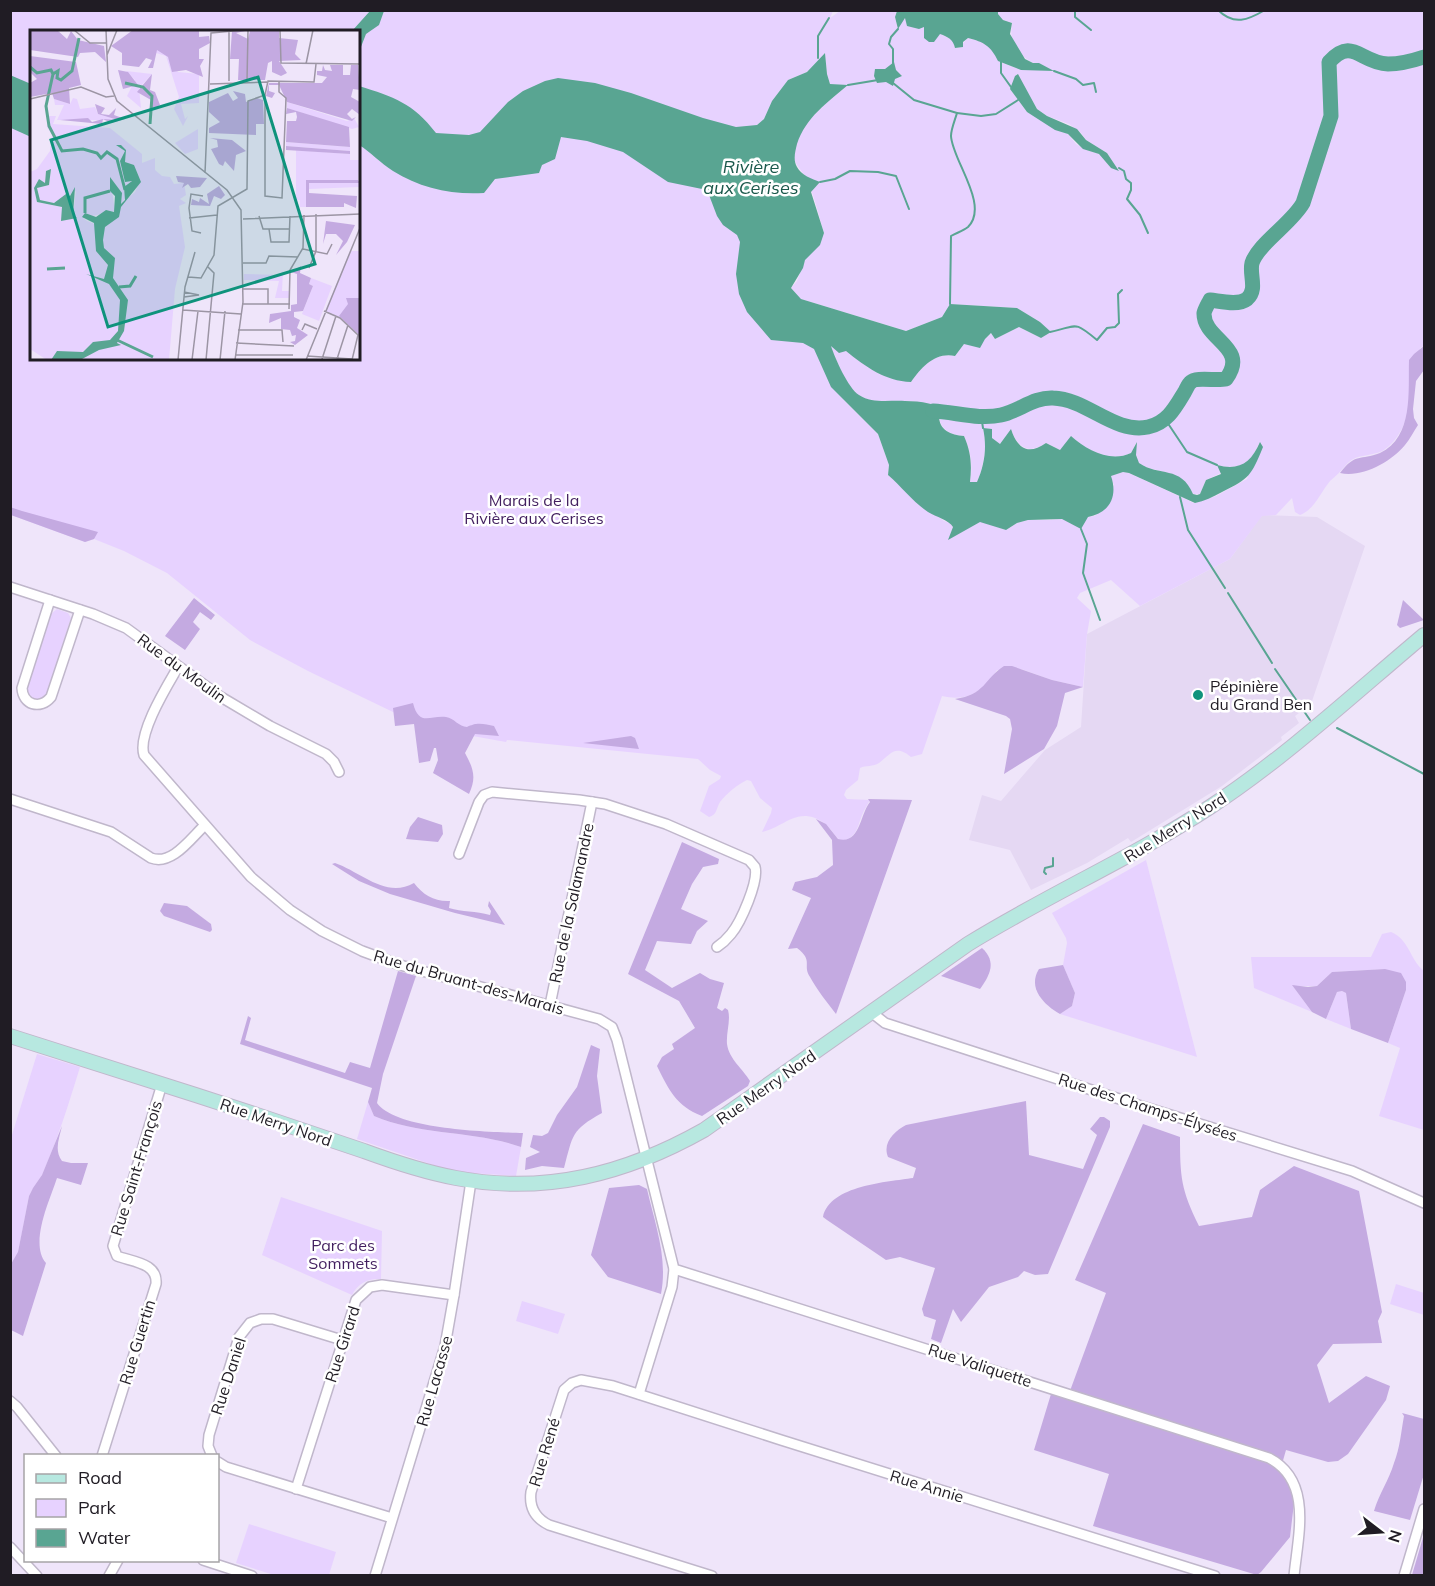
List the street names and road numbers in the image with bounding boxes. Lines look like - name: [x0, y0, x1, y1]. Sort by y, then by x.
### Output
- street label: Rue du Moulin: [134, 629, 230, 707]
- street label: Rue Merry Nord: [1120, 788, 1230, 866]
- street label: Rue de la Salamandre: [544, 821, 598, 985]
- street label: Rue du Bruant-des-Marais: [372, 945, 567, 1019]
- street label: Rue Merry Nord: [712, 1045, 820, 1129]
- street label: Rue des Champs-Élysées: [1056, 1069, 1240, 1145]
- street label: Rue Merry Nord: [218, 1094, 334, 1150]
- street label: Rue Saint-François: [106, 1098, 166, 1238]
- street label: Rue Guertin: [115, 1297, 159, 1387]
- street label: Rue Girard: [320, 1303, 364, 1385]
- street label: Rue Lacasse: [411, 1333, 457, 1429]
- street label: Rue Daniel: [206, 1335, 250, 1417]
- street label: Rue Valiquette: [926, 1339, 1034, 1391]
- street label: Rue René: [524, 1415, 564, 1489]
- street label: Rue Annie: [888, 1465, 966, 1507]

